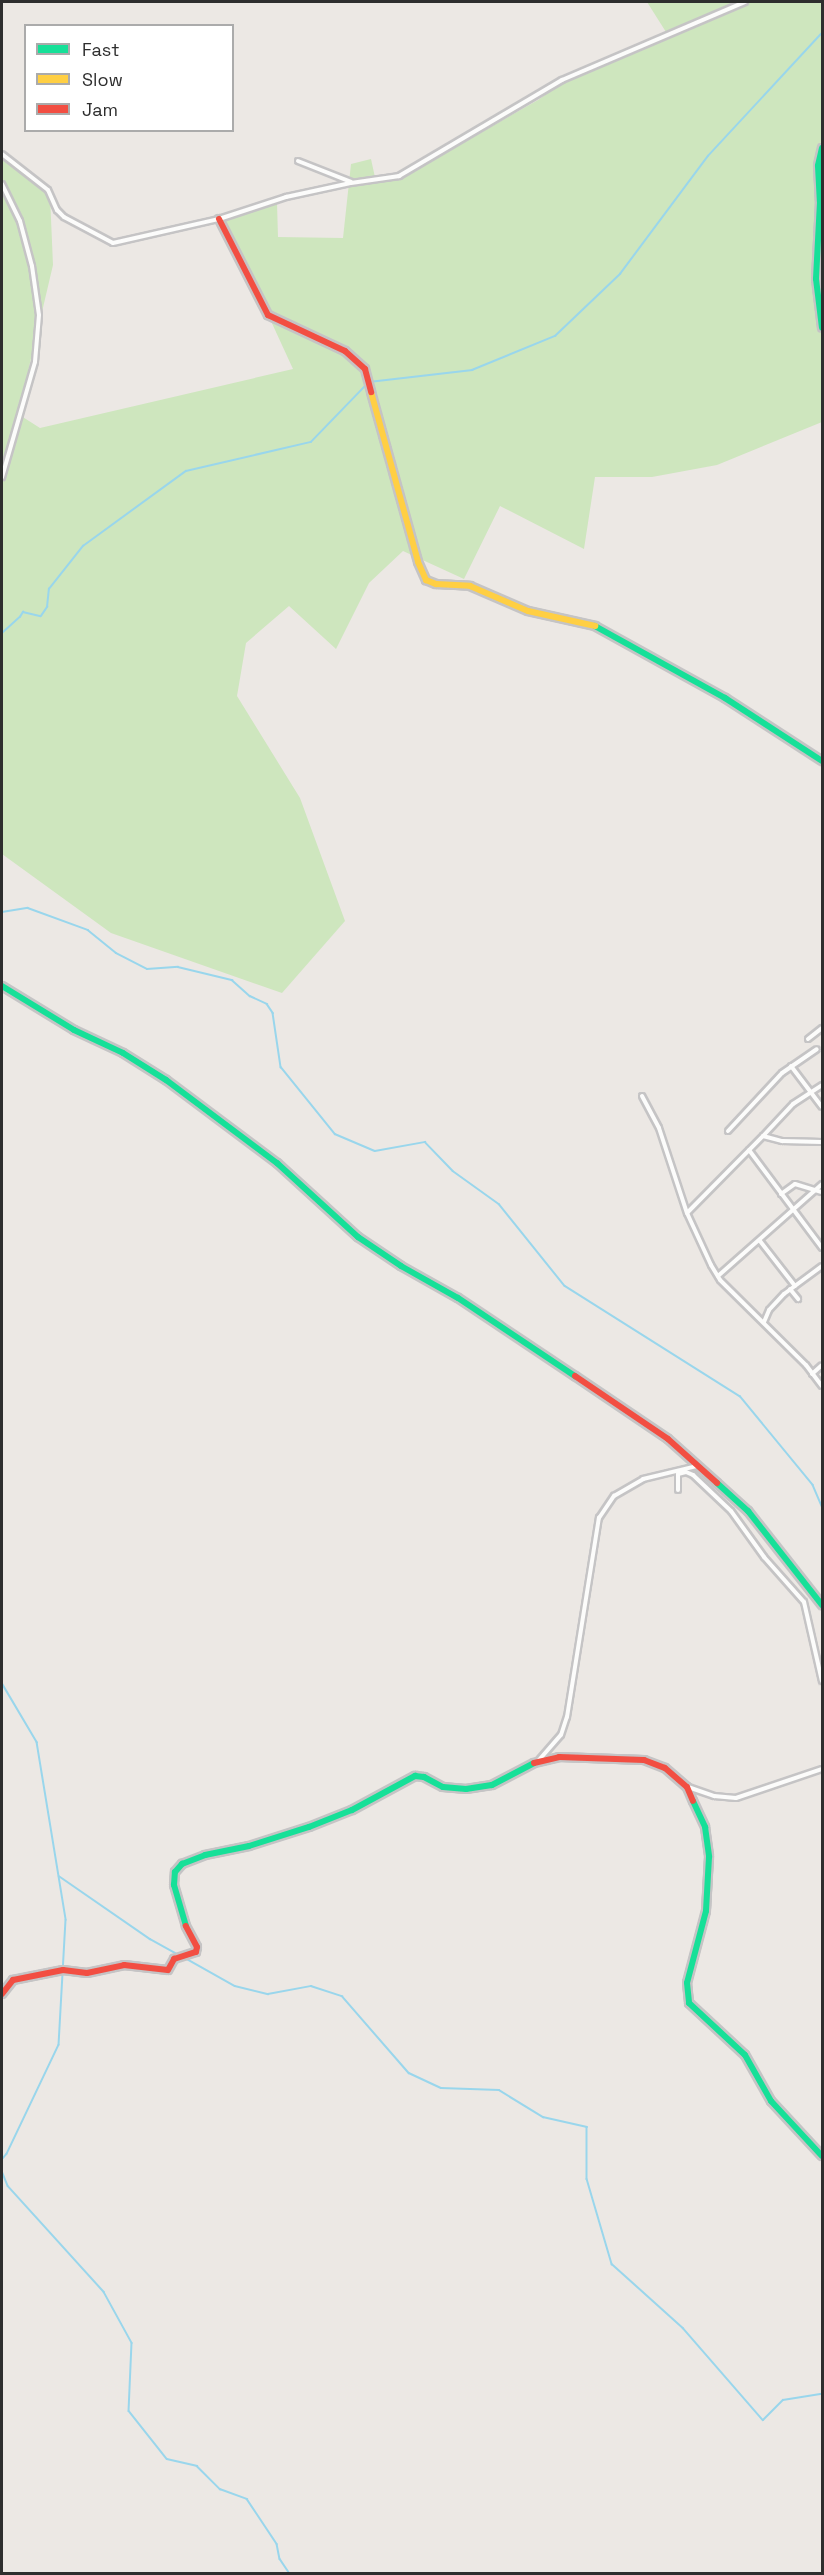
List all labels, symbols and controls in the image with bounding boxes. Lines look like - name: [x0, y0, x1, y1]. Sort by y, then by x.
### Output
- legend: [24, 24, 234, 132]
- text: Fast: [82, 38, 119, 61]
- text: Slow: [82, 68, 123, 91]
- text: Jam: [82, 98, 118, 121]

